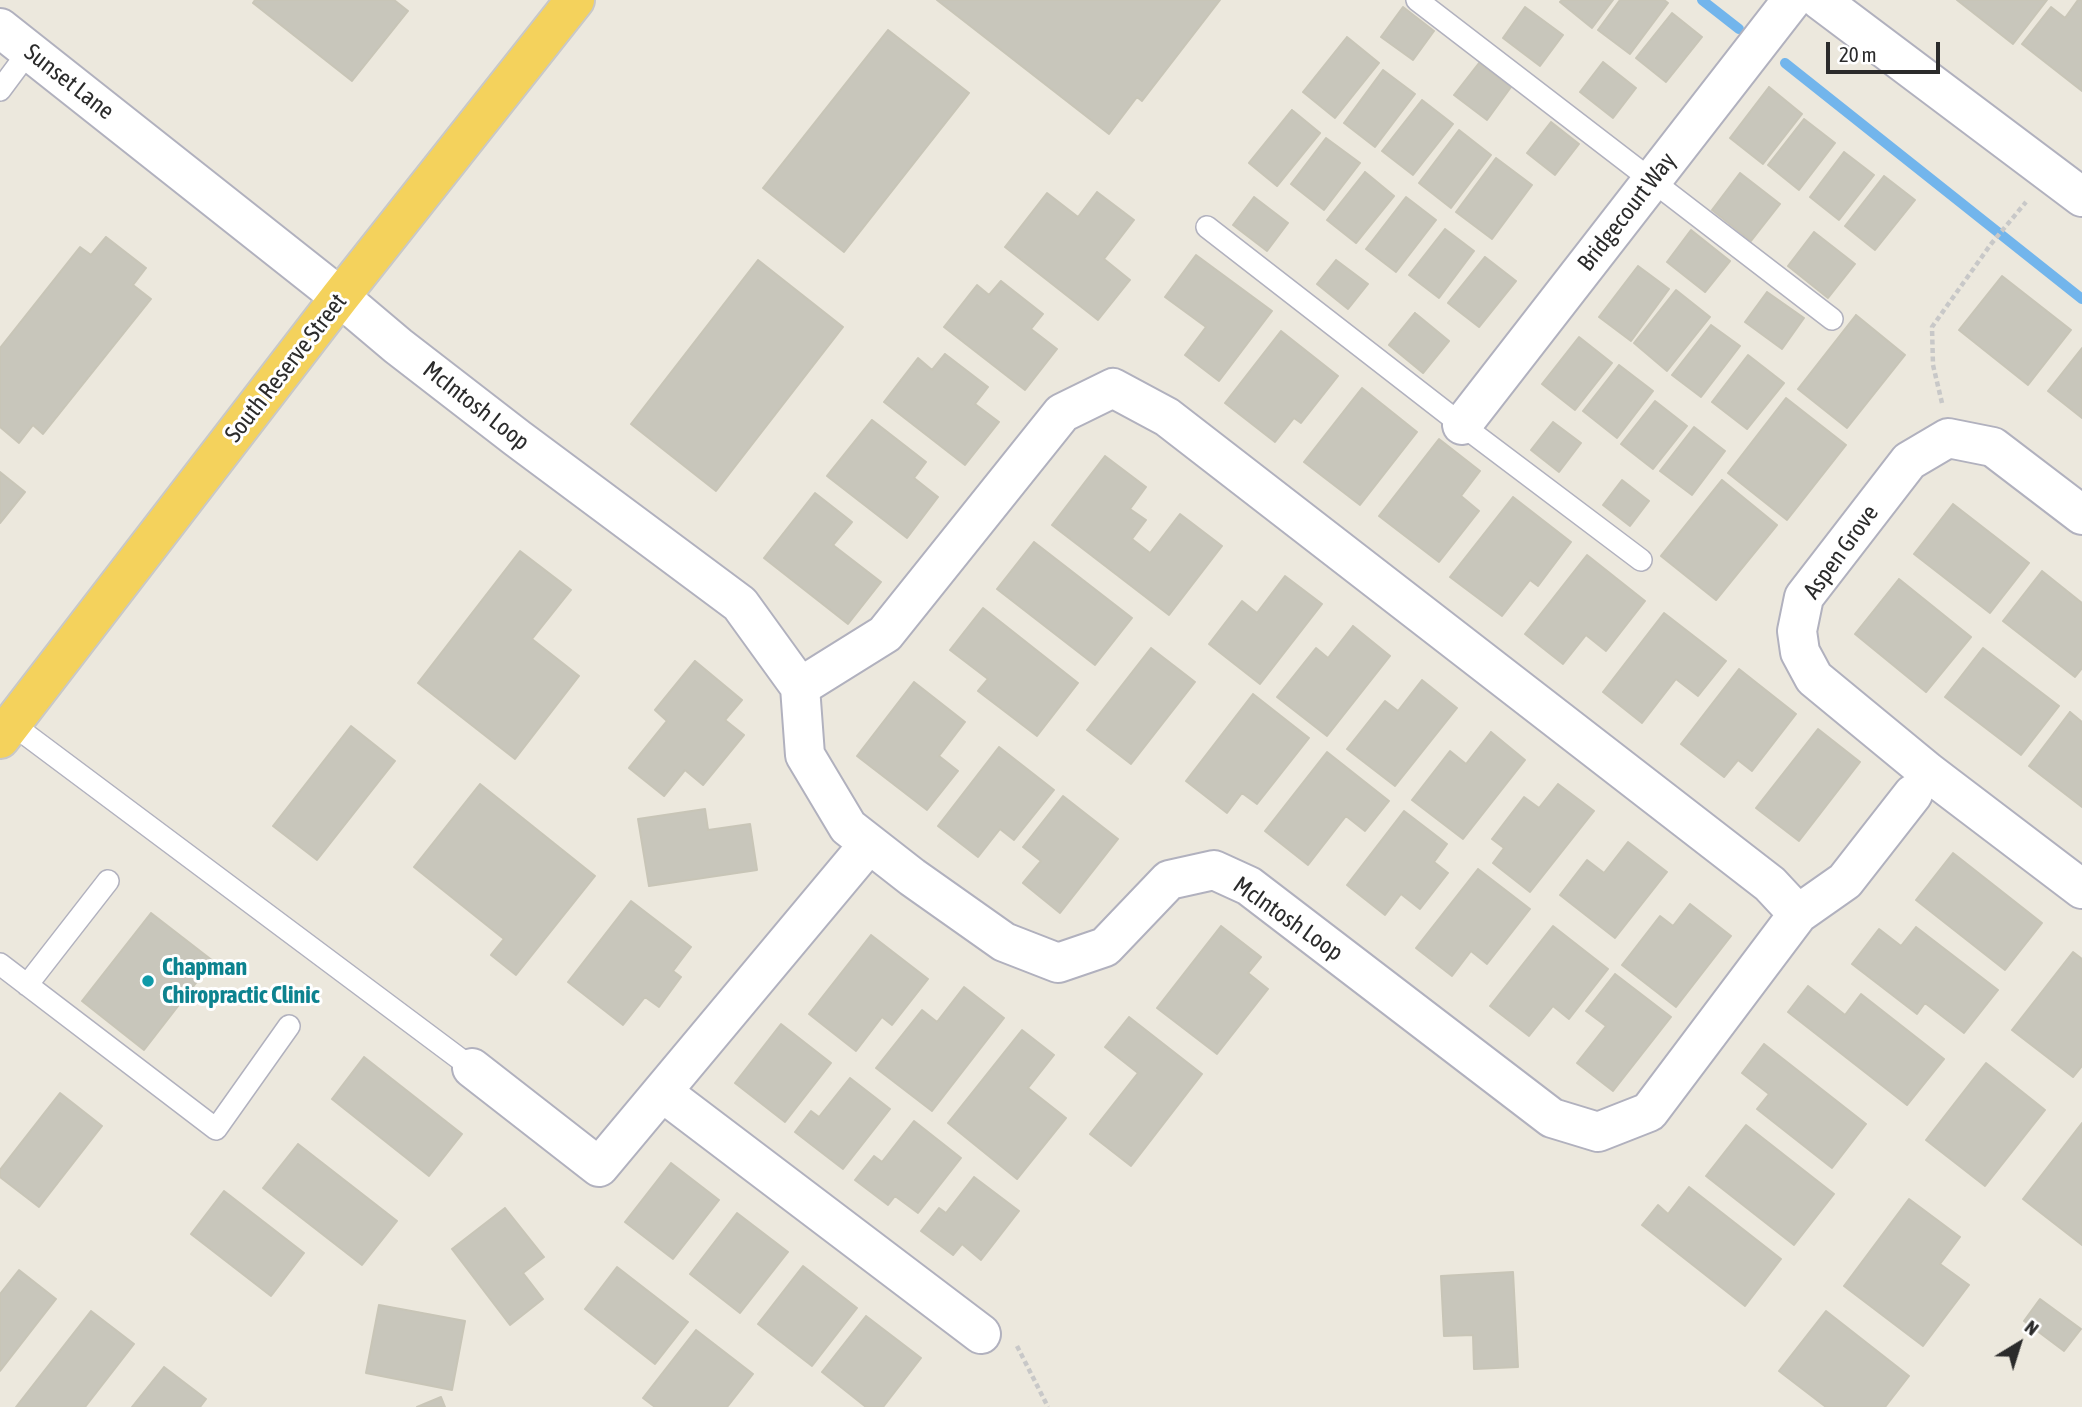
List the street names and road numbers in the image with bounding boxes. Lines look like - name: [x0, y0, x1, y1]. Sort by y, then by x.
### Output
- street label: Sunset Lane: [18, 38, 120, 126]
- street label: Bridgecourt Way: [1572, 147, 1682, 277]
- street label: South Reserve Street: [219, 288, 353, 448]
- street label: McIntosh Loop: [417, 355, 535, 457]
- street label: Aspen Grove: [1797, 500, 1885, 604]
- street label: McIntosh Loop: [1228, 871, 1348, 967]

